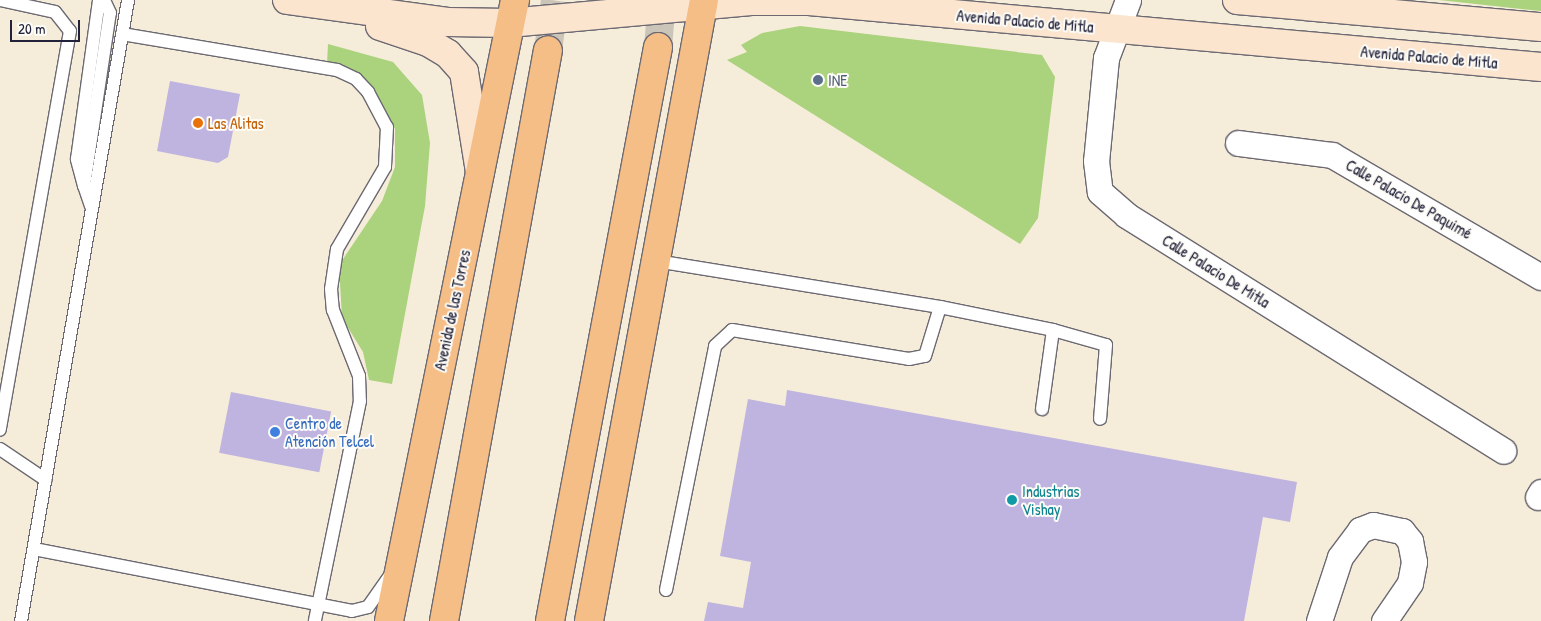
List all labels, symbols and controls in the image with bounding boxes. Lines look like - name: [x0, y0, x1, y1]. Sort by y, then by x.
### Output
- street label: Avenida Palacio de Mitla: [956, 5, 1094, 37]
- scale bar: [12, 10, 82, 42]
- text: 20 m: [18, 18, 45, 39]
- street label: Avenida Palacio de Mitla: [1360, 41, 1498, 73]
- place label: INE: [828, 70, 847, 90]
- marker: INE: [812, 74, 824, 86]
- place label: Las Alitas: [208, 113, 264, 133]
- marker: Las Alitas: [192, 117, 204, 129]
- street label: Calle Palacio De Paquimé: [1342, 155, 1476, 243]
- street label: Calle Palacio De Mitla: [1159, 230, 1273, 312]
- street label: Avenida de las Torres: [430, 248, 474, 372]
- place label: Centro de Atención Telcel: [285, 413, 374, 451]
- marker: Centro de Atención Telcel: [269, 426, 281, 438]
- place label: Industrias Vishay: [1022, 481, 1079, 519]
- marker: Industrias Vishay: [1006, 494, 1018, 506]

